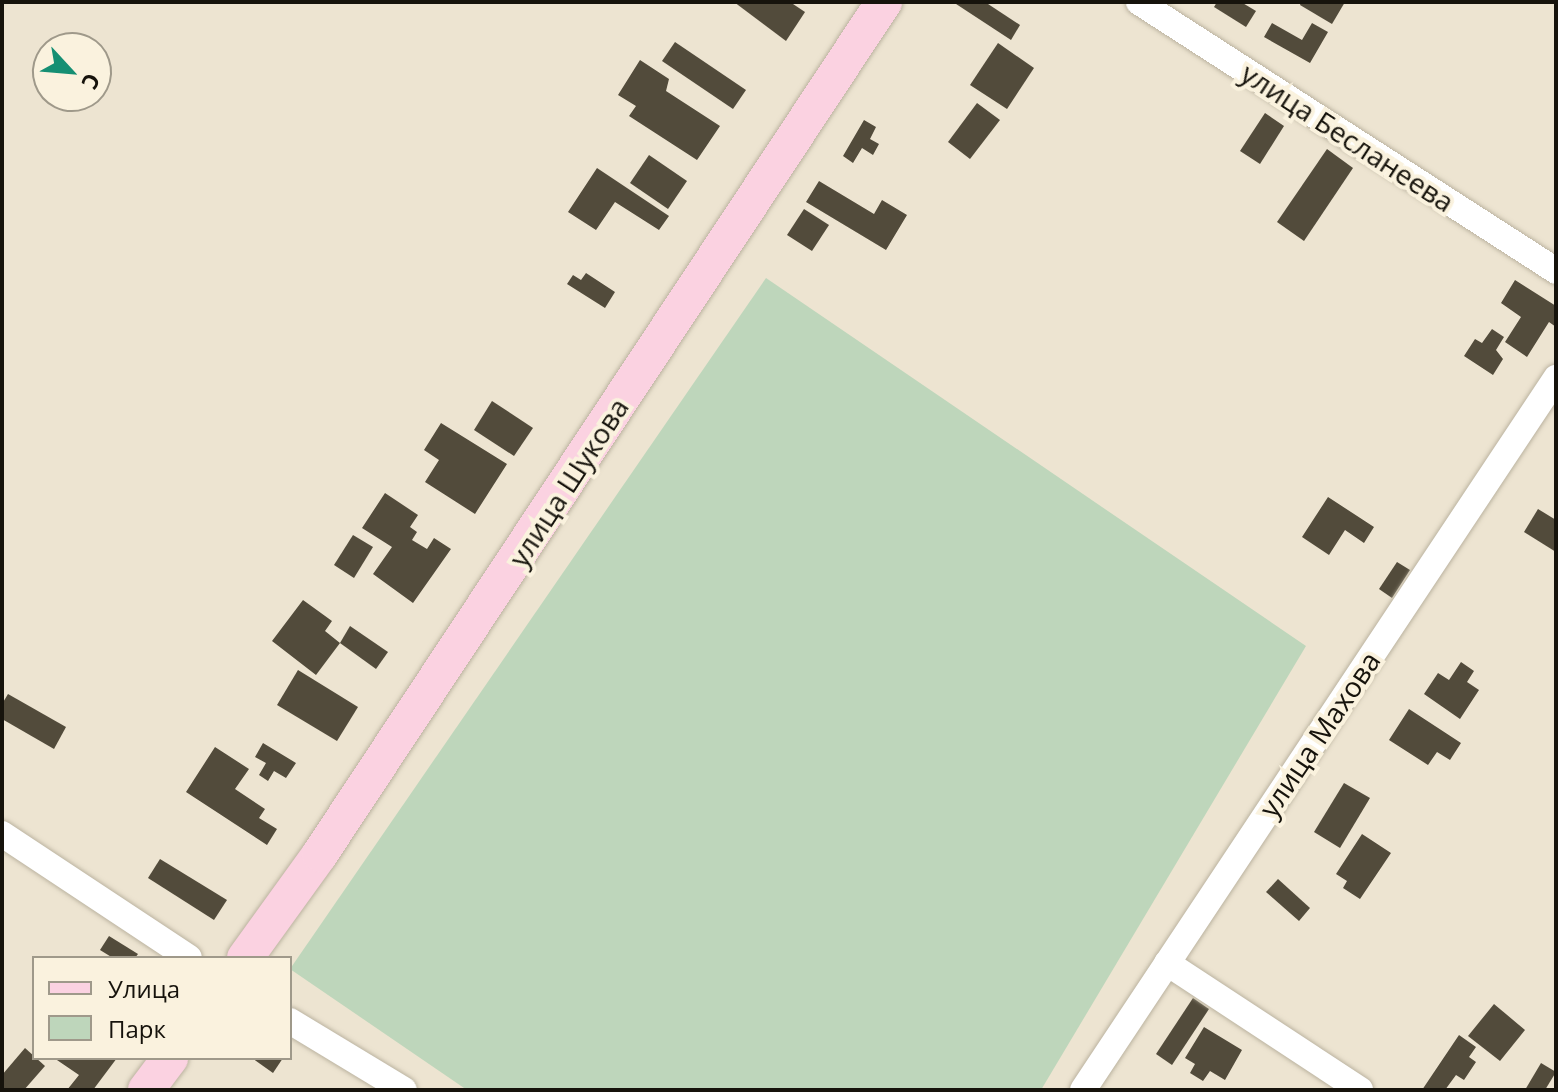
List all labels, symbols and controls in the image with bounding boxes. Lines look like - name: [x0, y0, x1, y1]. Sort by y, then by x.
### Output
- north arrow: [32, 32, 112, 112]
- street label: улица Бесланеева: [1235, 56, 1461, 218]
- text: С: [75, 69, 108, 95]
- street label: улица Шукова: [501, 391, 635, 573]
- street label: улица Махова: [1251, 645, 1387, 823]
- legend: [32, 956, 292, 1060]
- text: Улица: [108, 972, 180, 1005]
- text: Парк: [108, 1012, 166, 1045]

